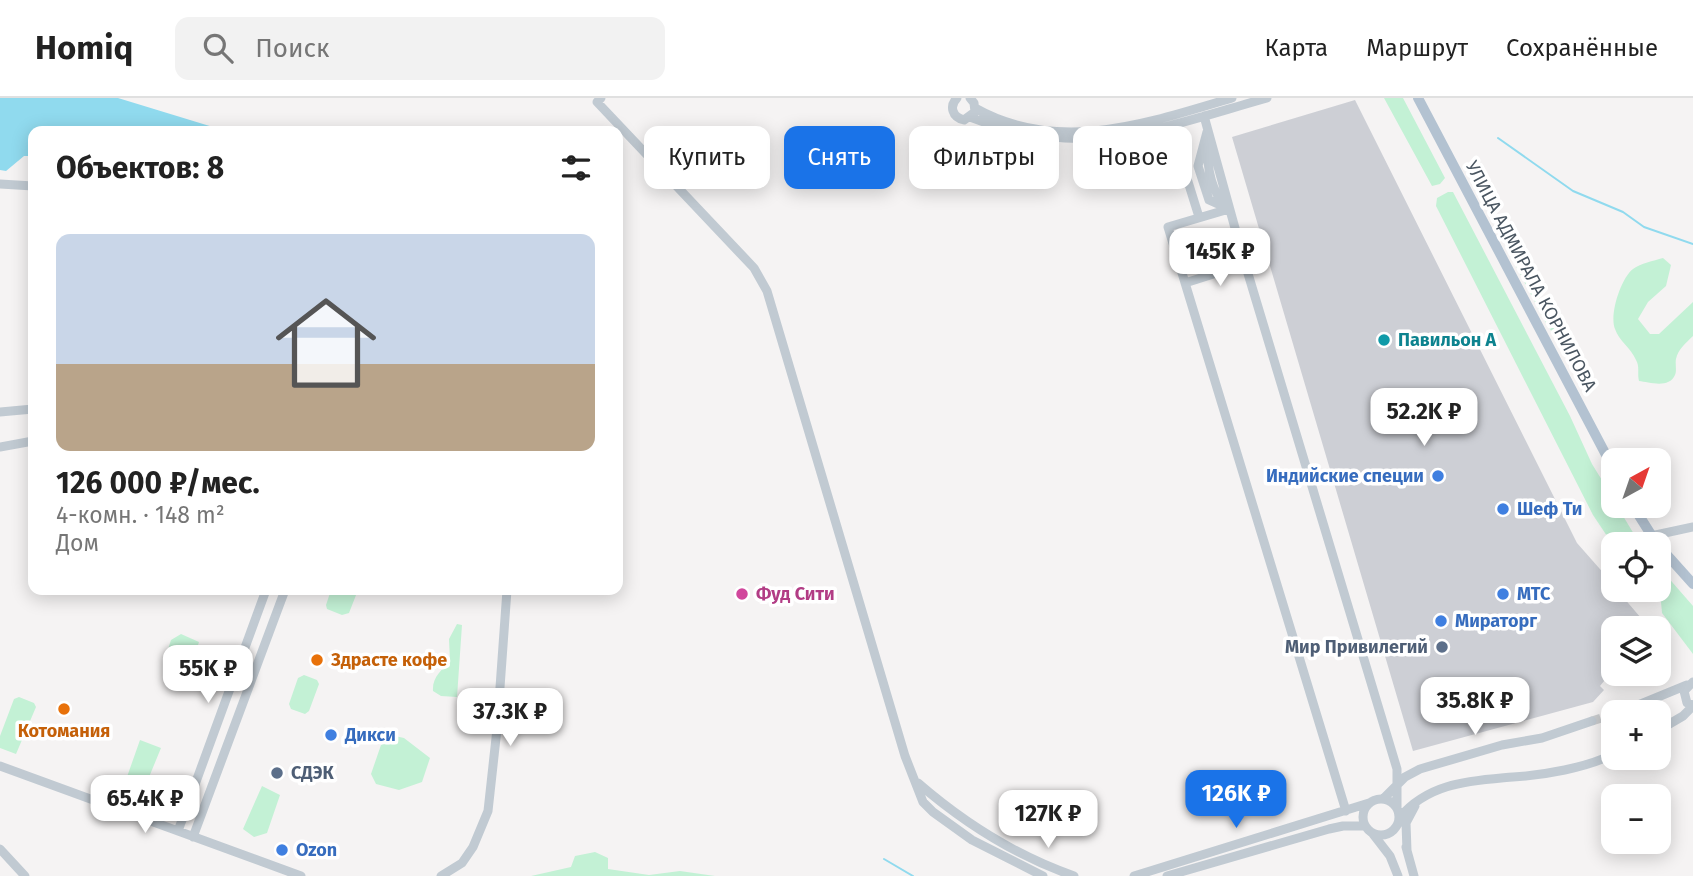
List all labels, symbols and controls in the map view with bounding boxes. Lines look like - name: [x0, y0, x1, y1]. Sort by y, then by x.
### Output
- search box: [175, 17, 665, 80]
- text: Homiq: [35, 28, 133, 68]
- icon: search: [199, 29, 237, 67]
- text: Поиск: [255, 33, 330, 64]
- text: Карта: [1265, 34, 1328, 62]
- text: Маршрут: [1366, 34, 1468, 62]
- text: Сохранённые: [1506, 34, 1658, 62]
- chip: Купить: [644, 126, 770, 189]
- chip: Снять: [784, 126, 895, 189]
- chip: Фильтры: [909, 126, 1059, 189]
- chip: Новое: [1073, 126, 1192, 189]
- icon: filters: [557, 149, 595, 187]
- text: Объектов: 8: [56, 150, 224, 186]
- street label: УЛИЦА АДМИРАЛА КОРНИЛОВА: [1461, 157, 1602, 396]
- pin: 145K ₽: [1163, 228, 1277, 288]
- text: 145K ₽: [1185, 237, 1255, 265]
- icon: home: [263, 280, 389, 406]
- place label: Павильон А: [1398, 329, 1496, 351]
- marker: Павильон А: [1376, 332, 1392, 348]
- pin: 52.2K ₽: [1359, 388, 1489, 448]
- text: 52.2K ₽: [1386, 397, 1462, 425]
- north arrow: [1601, 448, 1671, 518]
- map controls: [1601, 448, 1671, 854]
- text: 126 000 ₽/мес.: [56, 465, 260, 501]
- place label: Индийские специи: [1266, 465, 1424, 487]
- marker: Индийские специи: [1430, 468, 1446, 484]
- place label: Шеф Ти: [1517, 498, 1582, 520]
- text: 4-комн. · 148 m²: [56, 501, 225, 529]
- marker: Шеф Ти: [1495, 501, 1511, 517]
- text: Дом: [56, 529, 99, 557]
- button: locate: [1601, 532, 1671, 602]
- place label: Фуд Сити: [756, 583, 835, 605]
- place label: МТС: [1517, 583, 1551, 605]
- marker: Фуд Сити: [734, 586, 750, 602]
- marker: МТС: [1495, 586, 1511, 602]
- place label: Мираторг: [1455, 610, 1537, 632]
- marker: Мираторг: [1433, 613, 1449, 629]
- button: layers: [1601, 616, 1671, 686]
- place label: Мир Привилегий: [1285, 636, 1428, 658]
- marker: Мир Привилегий: [1434, 639, 1450, 655]
- pin: 55K ₽: [159, 646, 257, 705]
- place label: Здрасте кофе: [330, 649, 447, 671]
- marker: Здрасте кофе: [309, 652, 325, 668]
- text: 55K ₽: [179, 654, 237, 682]
- pin: 35.8K ₽: [1410, 678, 1540, 737]
- text: 35.8K ₽: [1437, 686, 1513, 714]
- pin: 37.3K ₽: [445, 688, 575, 748]
- text: 37.3K ₽: [473, 697, 547, 725]
- button: +: [1601, 700, 1671, 770]
- marker: Котомания: [56, 701, 72, 717]
- place label: Котомания: [18, 720, 110, 742]
- place label: Дикси: [344, 724, 396, 746]
- marker: Дикси: [323, 727, 339, 743]
- place label: СДЭК: [291, 762, 334, 784]
- marker: СДЭК: [269, 765, 285, 781]
- pin: 126K ₽: [1179, 770, 1293, 830]
- pin: 65.4K ₽: [80, 776, 210, 835]
- text: 126K ₽: [1201, 779, 1271, 807]
- text: 65.4K ₽: [107, 784, 183, 812]
- button: −: [1601, 784, 1671, 854]
- pin: 127K ₽: [991, 790, 1105, 850]
- text: 127K ₽: [1015, 799, 1081, 827]
- place label: Ozon: [296, 839, 337, 861]
- marker: Ozon: [274, 842, 290, 858]

